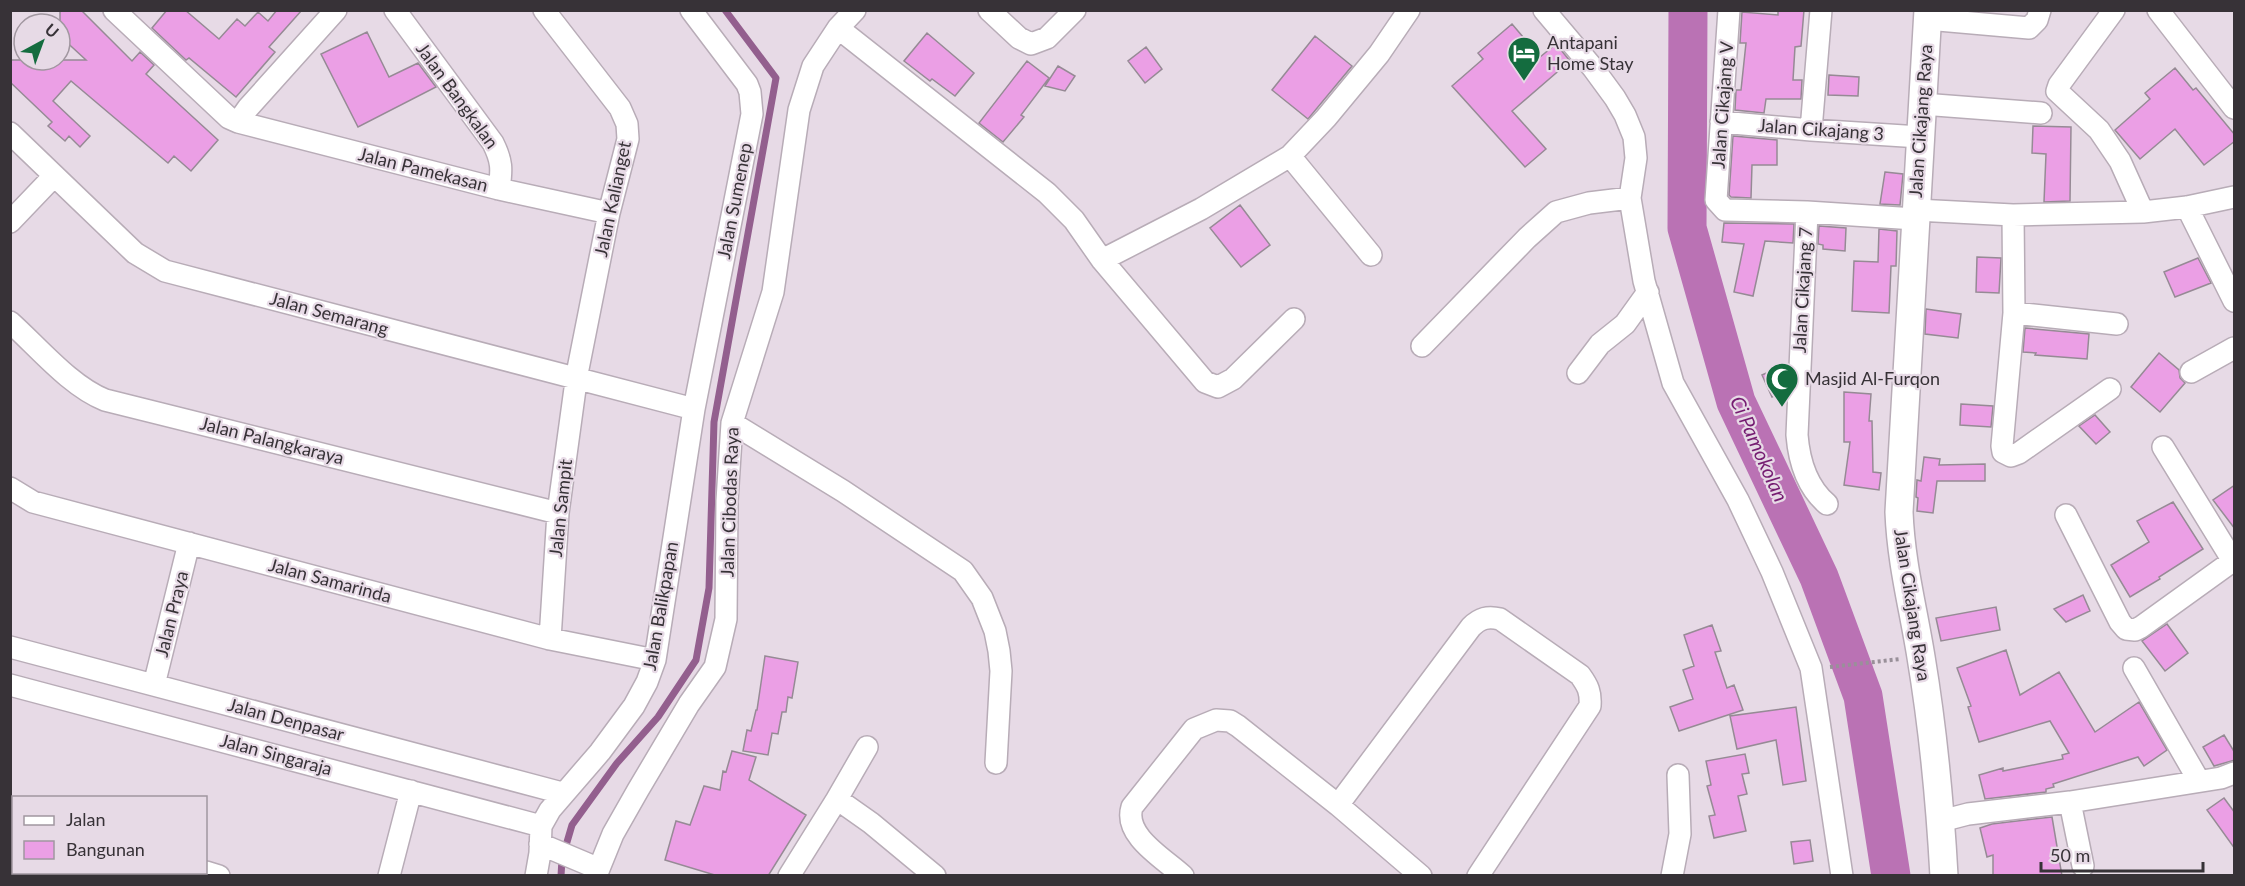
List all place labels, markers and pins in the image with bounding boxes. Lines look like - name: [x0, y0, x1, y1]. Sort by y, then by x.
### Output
- place label: Antapani Home Stay: [1547, 31, 1634, 74]
- hotel icon: Antapani Home Stay: [1506, 35, 1542, 82]
- mosque icon: Masjid Al-Furqon: [1764, 361, 1800, 408]
- place label: Masjid Al-Furqon: [1805, 367, 1940, 389]

